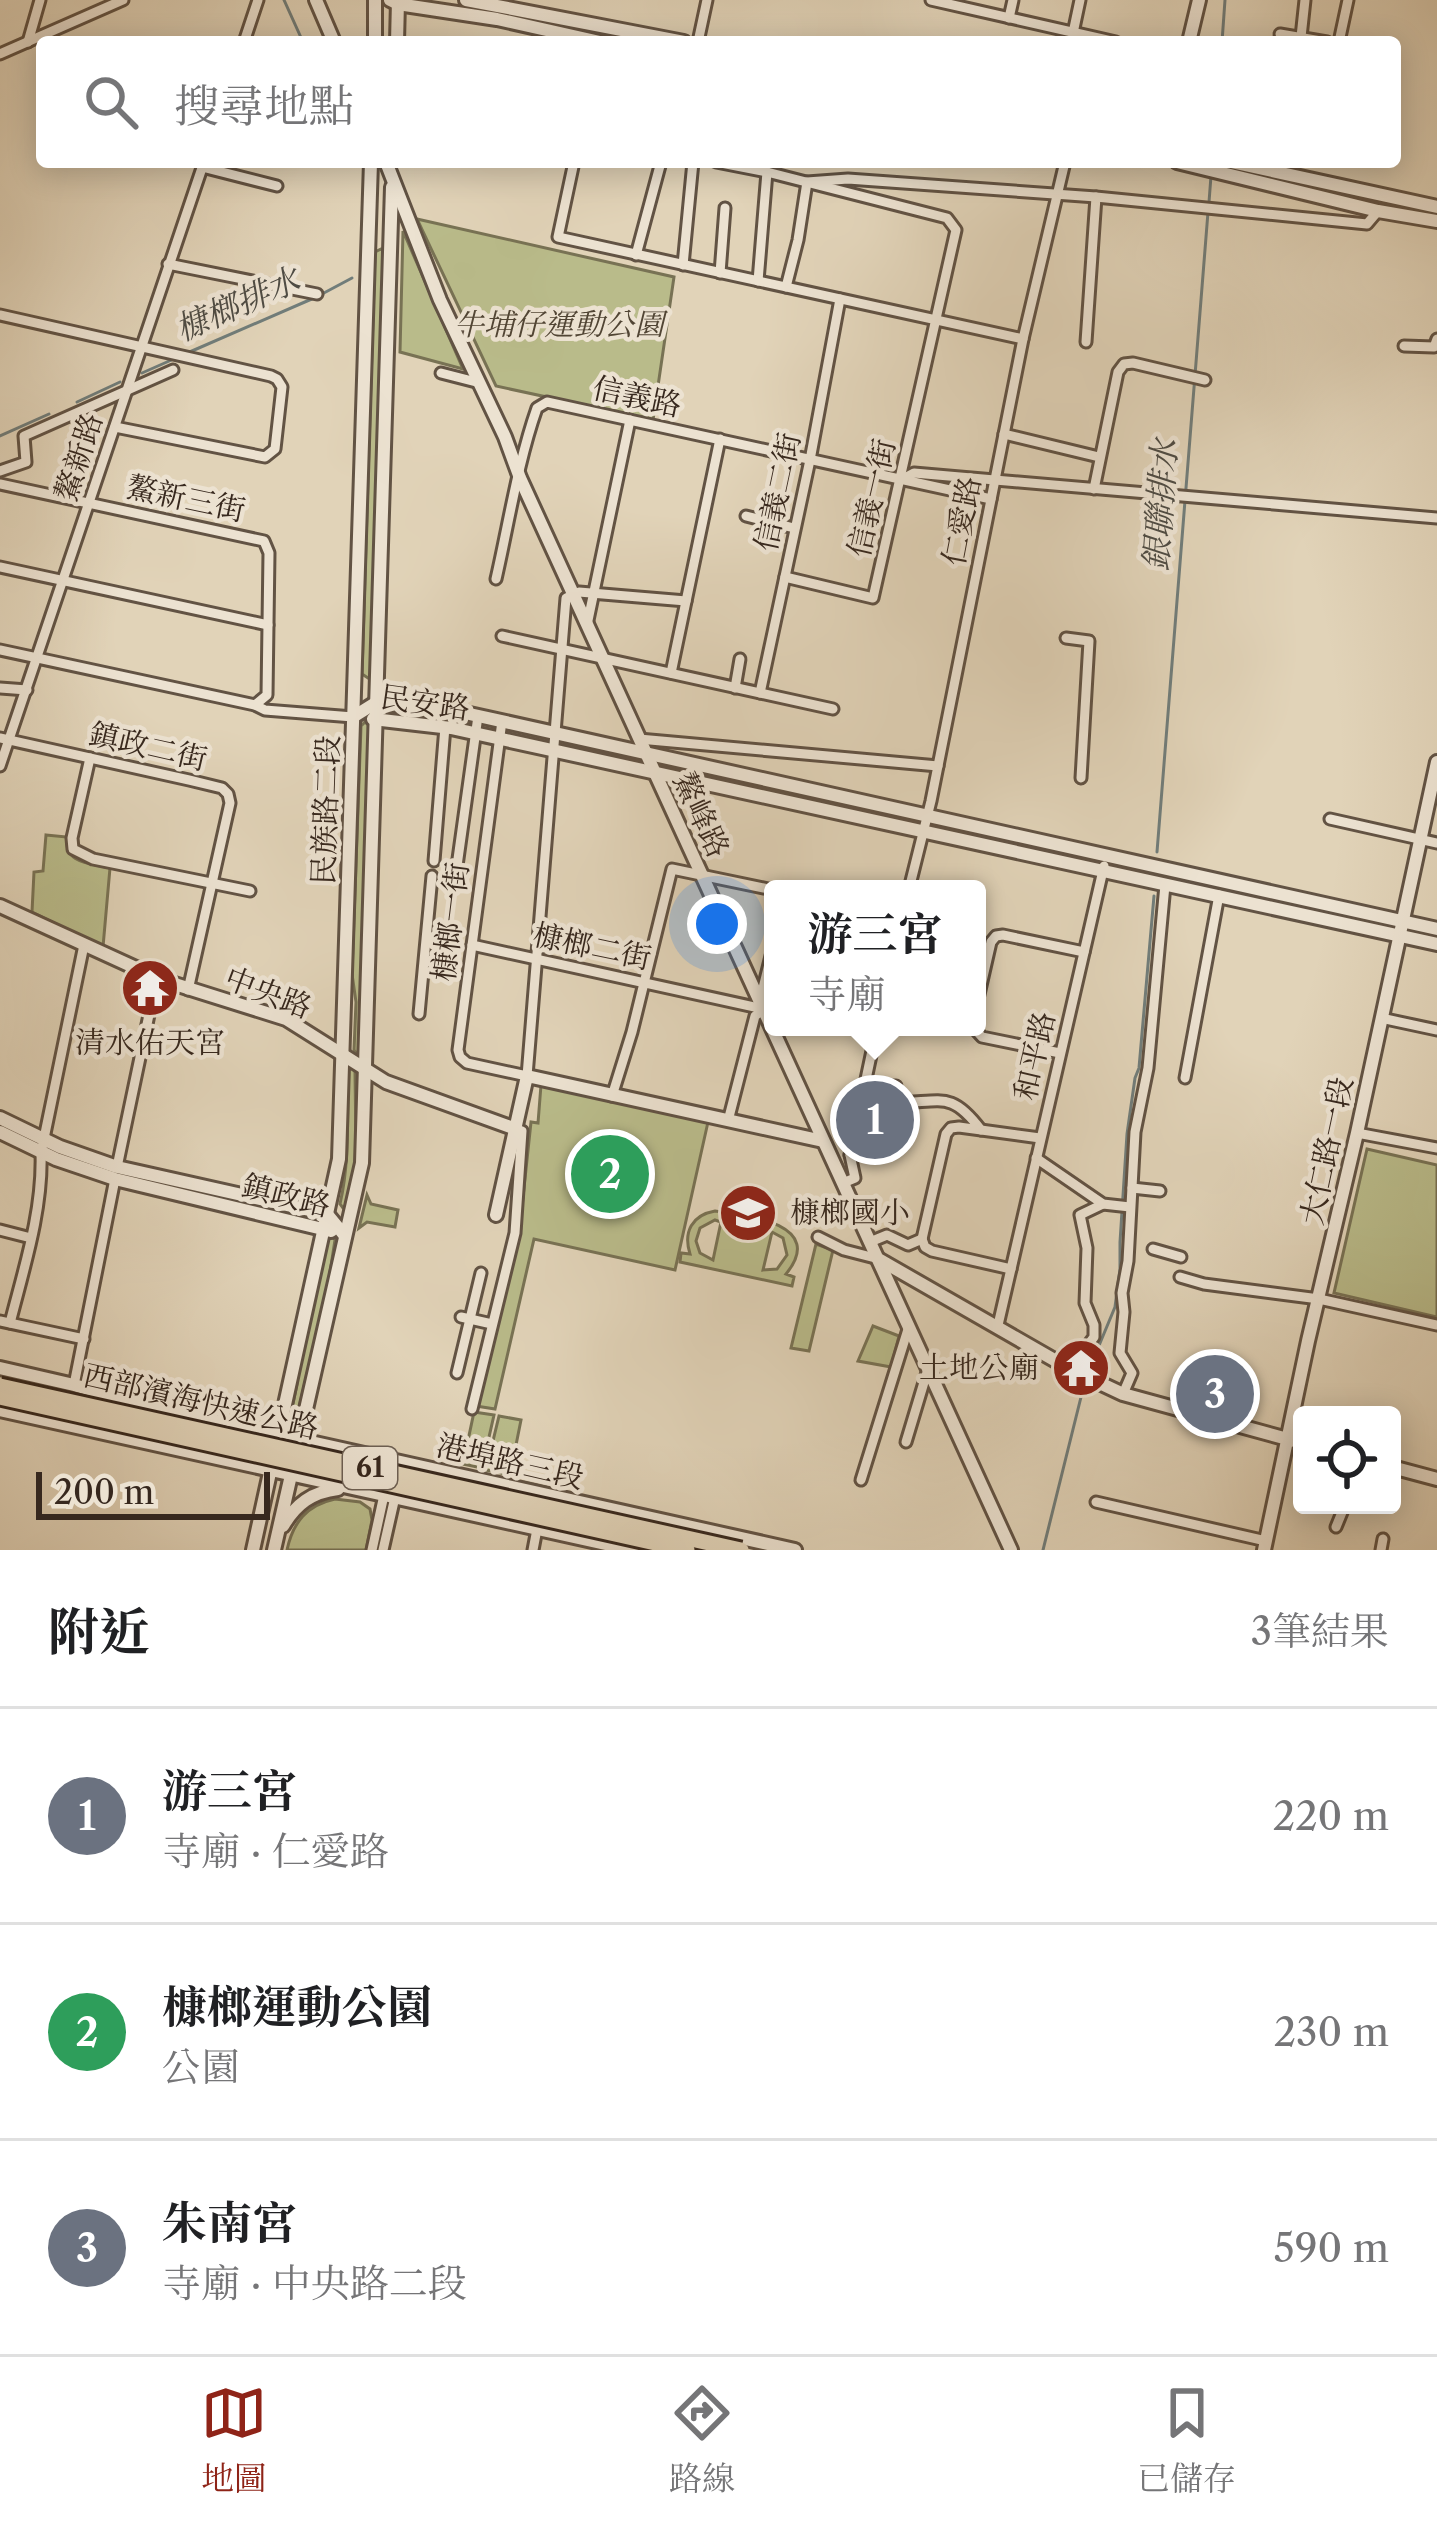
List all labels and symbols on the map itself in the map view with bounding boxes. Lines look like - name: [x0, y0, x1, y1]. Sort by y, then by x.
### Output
- water label: 槺榔排水: [169, 258, 309, 350]
- park label: 牛埔仔運動公園: [454, 306, 668, 343]
- street label: 信義路: [589, 369, 685, 424]
- street label: 鰲新路: [47, 408, 110, 505]
- street label: 信義二街: [747, 429, 808, 554]
- street label: 信義一街: [840, 435, 903, 561]
- water label: 銀聯排水: [1135, 435, 1186, 572]
- street label: 鰲新三街: [124, 468, 249, 529]
- street label: 仁愛路: [935, 473, 988, 569]
- street label: 民安路: [378, 678, 472, 727]
- street label: 鎮政二街: [85, 715, 211, 778]
- street label: 民族路二段: [304, 734, 347, 886]
- street label: 鰲峰路: [666, 766, 737, 863]
- street label: 槺榔一街: [425, 860, 476, 984]
- your location: [687, 894, 747, 954]
- street label: 槺榔二街: [530, 916, 655, 977]
- temple icon: 清水佑天宮: [119, 957, 181, 1019]
- street label: 中央路: [220, 959, 317, 1026]
- street label: 和平路: [1006, 1008, 1063, 1104]
- place label: 清水佑天宮: [75, 1024, 225, 1061]
- street label: 大仁路一段: [1293, 1074, 1360, 1228]
- pin: 1: [836, 1075, 914, 1165]
- pin: 2: [571, 1129, 649, 1219]
- street label: 鎮政路: [238, 1167, 334, 1224]
- school or university icon: 槺榔國小: [717, 1182, 779, 1244]
- place label: 槺榔國小: [790, 1194, 910, 1231]
- temple icon: 土地公廟: [1050, 1337, 1112, 1399]
- place label: 土地公廟: [919, 1349, 1039, 1386]
- pin: 3: [1176, 1349, 1254, 1439]
- street label: 西部濱海快速公路: [80, 1356, 322, 1447]
- street label: 港埠路三段: [433, 1427, 587, 1496]
- road number: 61: [343, 1447, 397, 1489]
- scale bar: [36, 1466, 270, 1519]

